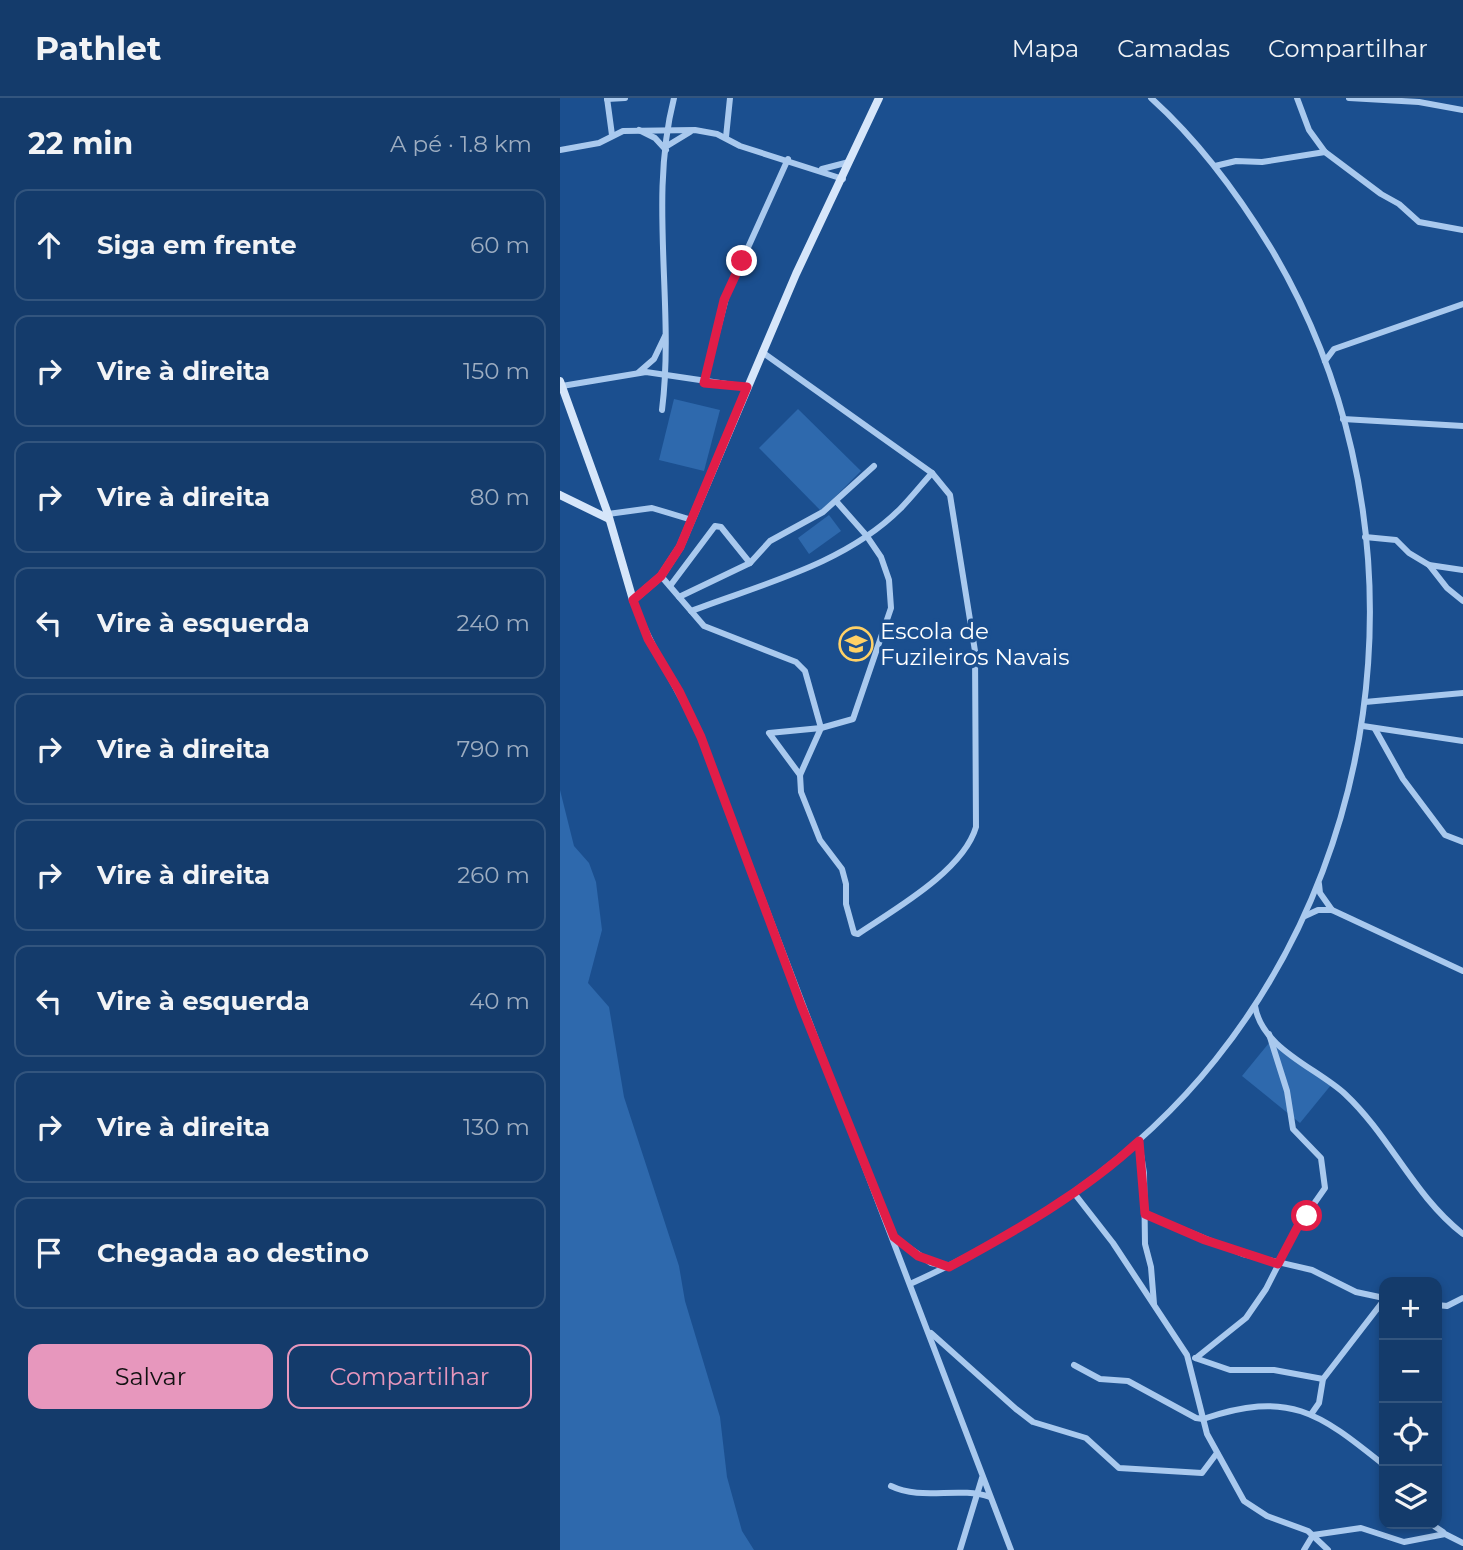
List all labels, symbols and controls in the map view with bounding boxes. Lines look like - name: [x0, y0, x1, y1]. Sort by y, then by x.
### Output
- text: Pathlet: [35, 28, 161, 68]
- text: Mapa: [1012, 34, 1079, 63]
- text: Camadas: [1117, 34, 1230, 63]
- text: Compartilhar: [1268, 34, 1428, 63]
- text: 22 min: [28, 125, 133, 162]
- text: A pé · 1.8 km: [390, 130, 532, 158]
- icon: ahead: [30, 226, 68, 264]
- text: Siga em frente: [97, 229, 297, 261]
- text: 60 m: [470, 231, 530, 259]
- route end: [726, 245, 757, 276]
- icon: right: [30, 352, 68, 390]
- text: Vire à direita: [97, 355, 270, 387]
- text: 150 m: [463, 357, 530, 385]
- icon: right: [30, 478, 68, 516]
- text: Vire à direita: [97, 481, 270, 513]
- text: 80 m: [470, 483, 530, 511]
- icon: left: [30, 604, 68, 642]
- text: Vire à esquerda: [97, 607, 310, 639]
- text: 240 m: [457, 609, 530, 637]
- place label: Escola de Fuzileiros Navais: [880, 617, 1069, 671]
- school or university icon: Escola de Fuzileiros Navais: [837, 625, 875, 663]
- icon: right: [30, 730, 68, 768]
- text: Vire à direita: [97, 733, 270, 765]
- text: 790 m: [457, 735, 530, 763]
- icon: right: [30, 856, 68, 894]
- text: Vire à direita: [97, 859, 270, 891]
- text: 260 m: [457, 861, 530, 889]
- icon: left: [30, 982, 68, 1020]
- text: Vire à esquerda: [97, 985, 310, 1017]
- text: 40 m: [469, 987, 530, 1015]
- icon: right: [30, 1108, 68, 1146]
- text: Vire à direita: [97, 1111, 270, 1143]
- text: 130 m: [463, 1113, 530, 1141]
- route start: [1291, 1200, 1322, 1231]
- icon: arrive: [30, 1234, 68, 1272]
- text: Chegada ao destino: [97, 1237, 369, 1269]
- map controls: [1379, 1277, 1442, 1529]
- button: +: [1379, 1277, 1442, 1340]
- button: −: [1379, 1340, 1442, 1403]
- button: Salvar: [28, 1344, 273, 1409]
- button: Compartilhar: [287, 1344, 532, 1409]
- button: locate: [1379, 1403, 1442, 1466]
- button: layers: [1379, 1466, 1442, 1529]

